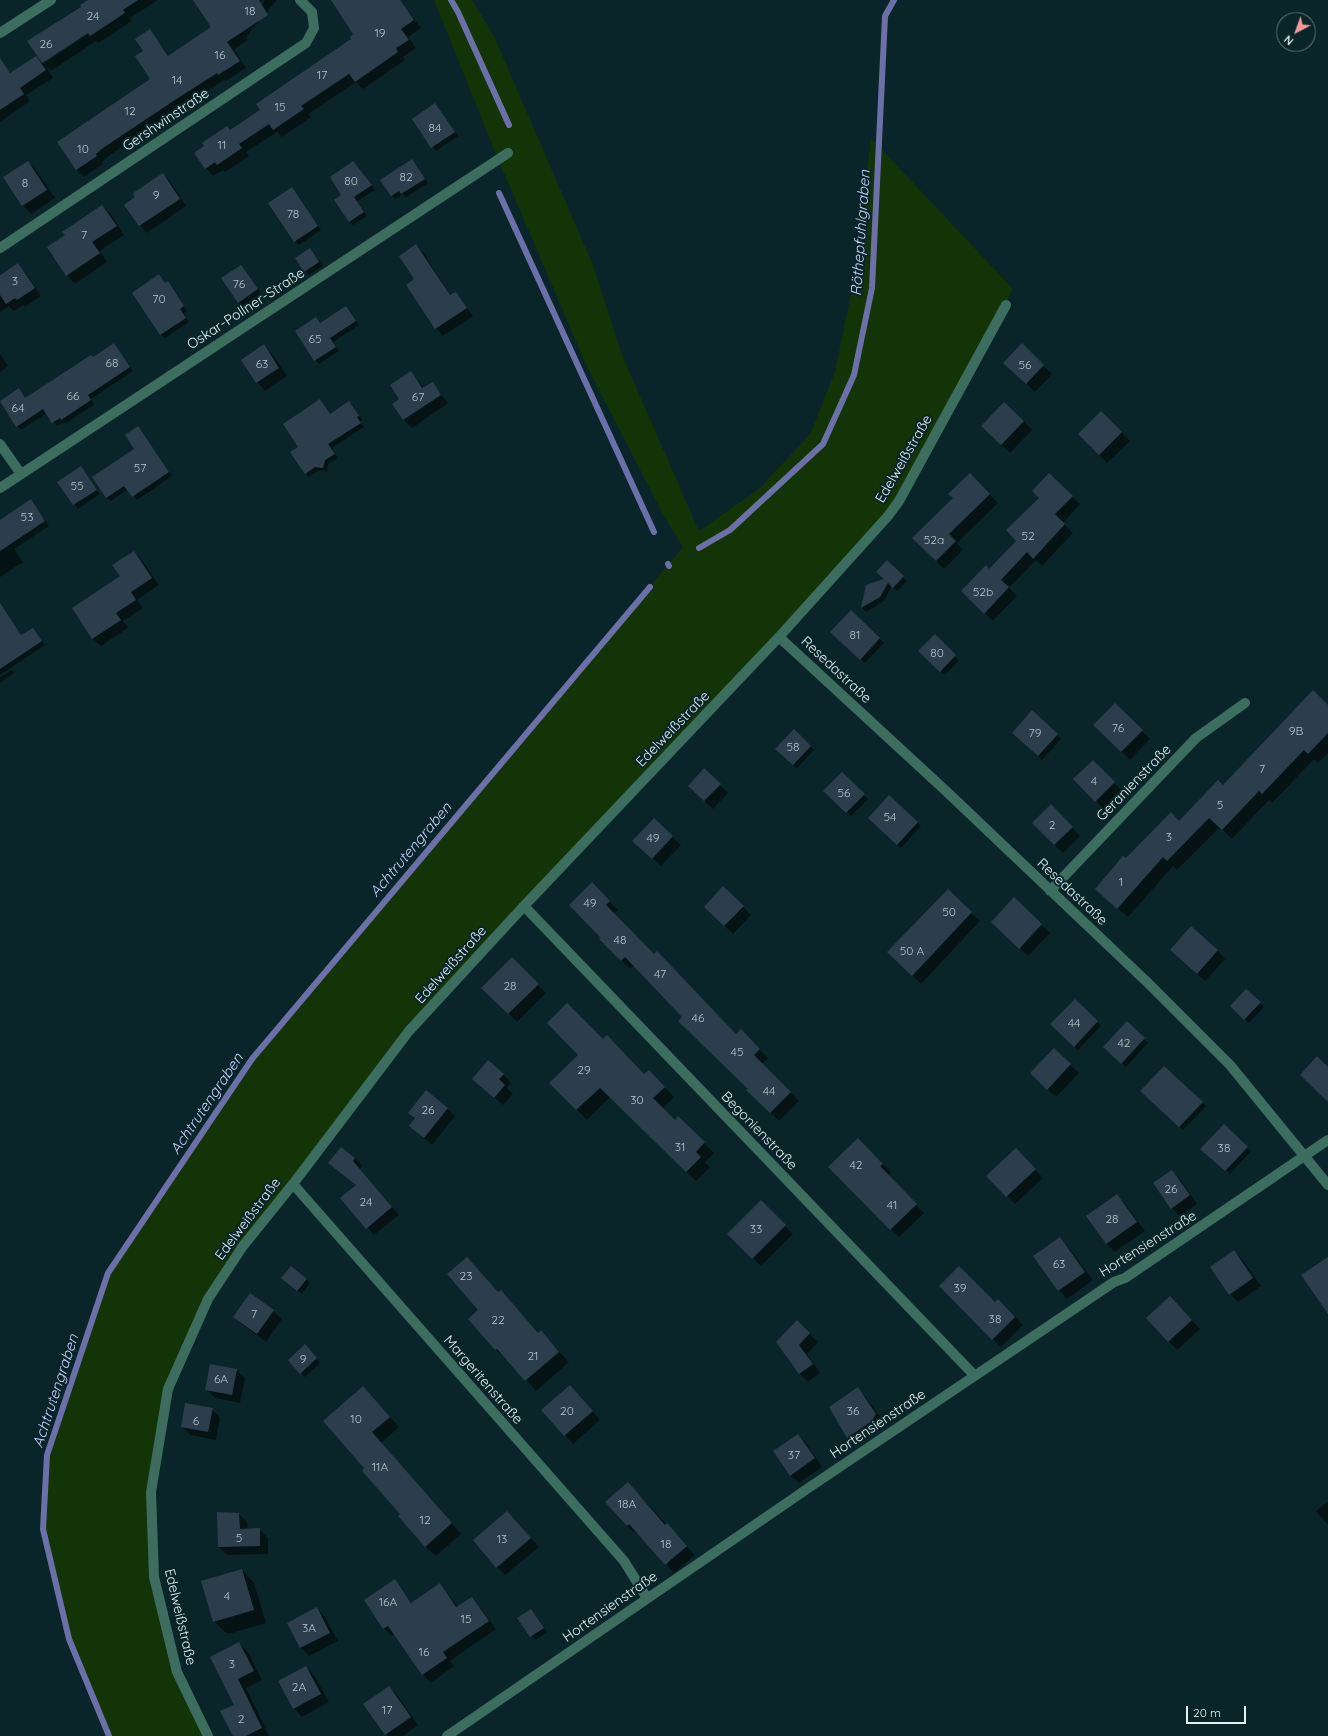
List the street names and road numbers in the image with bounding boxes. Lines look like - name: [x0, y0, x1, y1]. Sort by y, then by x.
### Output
- street label: Gershwinstraße: [120, 85, 212, 155]
- street label: Oskar-Pollner-Straße: [184, 265, 308, 353]
- street label: Edelweißstraße: [872, 412, 936, 506]
- street label: Resedastraße: [797, 633, 875, 707]
- street label: Edelweißstraße: [633, 688, 713, 770]
- street label: Geranienstraße: [1093, 741, 1175, 825]
- street label: Resedastraße: [1033, 855, 1111, 929]
- street label: Edelweißstraße: [412, 923, 490, 1007]
- street label: Begonienstraße: [717, 1088, 801, 1174]
- street label: Edelweißstraße: [212, 1175, 284, 1263]
- street label: Hortensienstraße: [1096, 1207, 1200, 1281]
- street label: Margeritenstraße: [440, 1332, 526, 1428]
- street label: Hortensienstraße: [827, 1386, 929, 1462]
- street label: Edelweißstraße: [161, 1567, 199, 1667]
- street label: Hortensienstraße: [559, 1568, 661, 1646]

